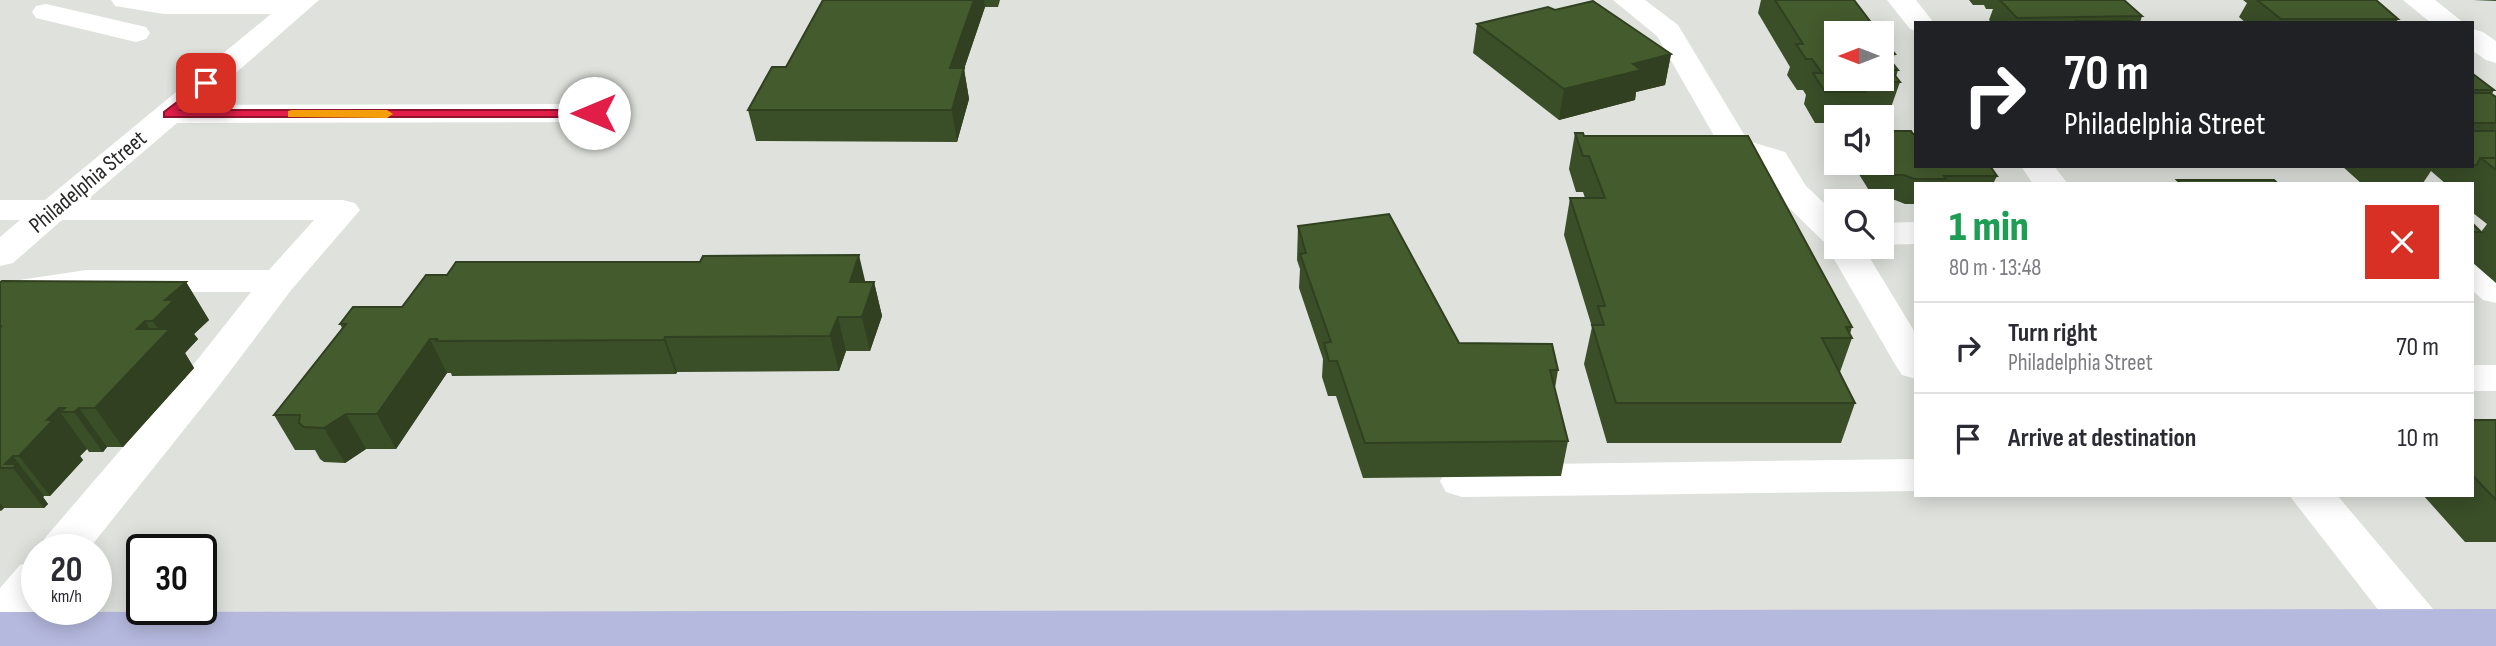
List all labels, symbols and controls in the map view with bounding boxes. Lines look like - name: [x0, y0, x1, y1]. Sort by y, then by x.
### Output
- north arrow: [1824, 21, 1894, 91]
- map controls: [1824, 21, 1894, 259]
- text: 70 m: [2064, 45, 2149, 104]
- icon: right: [1949, 49, 2040, 140]
- pin: [176, 53, 236, 113]
- icon: arrive: [187, 64, 225, 102]
- position arrow: [557, 76, 631, 150]
- button: sound: [1824, 105, 1894, 175]
- text: Philadelphia Street: [2064, 105, 2265, 144]
- street label: Philadelphia Street: [24, 125, 152, 239]
- button: search: [1824, 189, 1894, 259]
- text: 1 min: [1949, 202, 2029, 253]
- button: close: [2365, 205, 2439, 279]
- text: 80 m · 13:48: [1949, 254, 2041, 282]
- text: Turn right: [2008, 318, 2097, 349]
- icon: right: [1949, 329, 1987, 367]
- text: 70 m: [2396, 332, 2439, 363]
- text: Philadelphia Street: [2008, 349, 2153, 377]
- icon: arrive: [1949, 420, 1987, 458]
- text: Arrive at destination: [2008, 423, 2196, 454]
- text: 10 m: [2397, 423, 2439, 454]
- speed limit sign: 30: [126, 534, 217, 625]
- text: 20: [51, 549, 83, 592]
- text: km/h: [51, 586, 82, 607]

